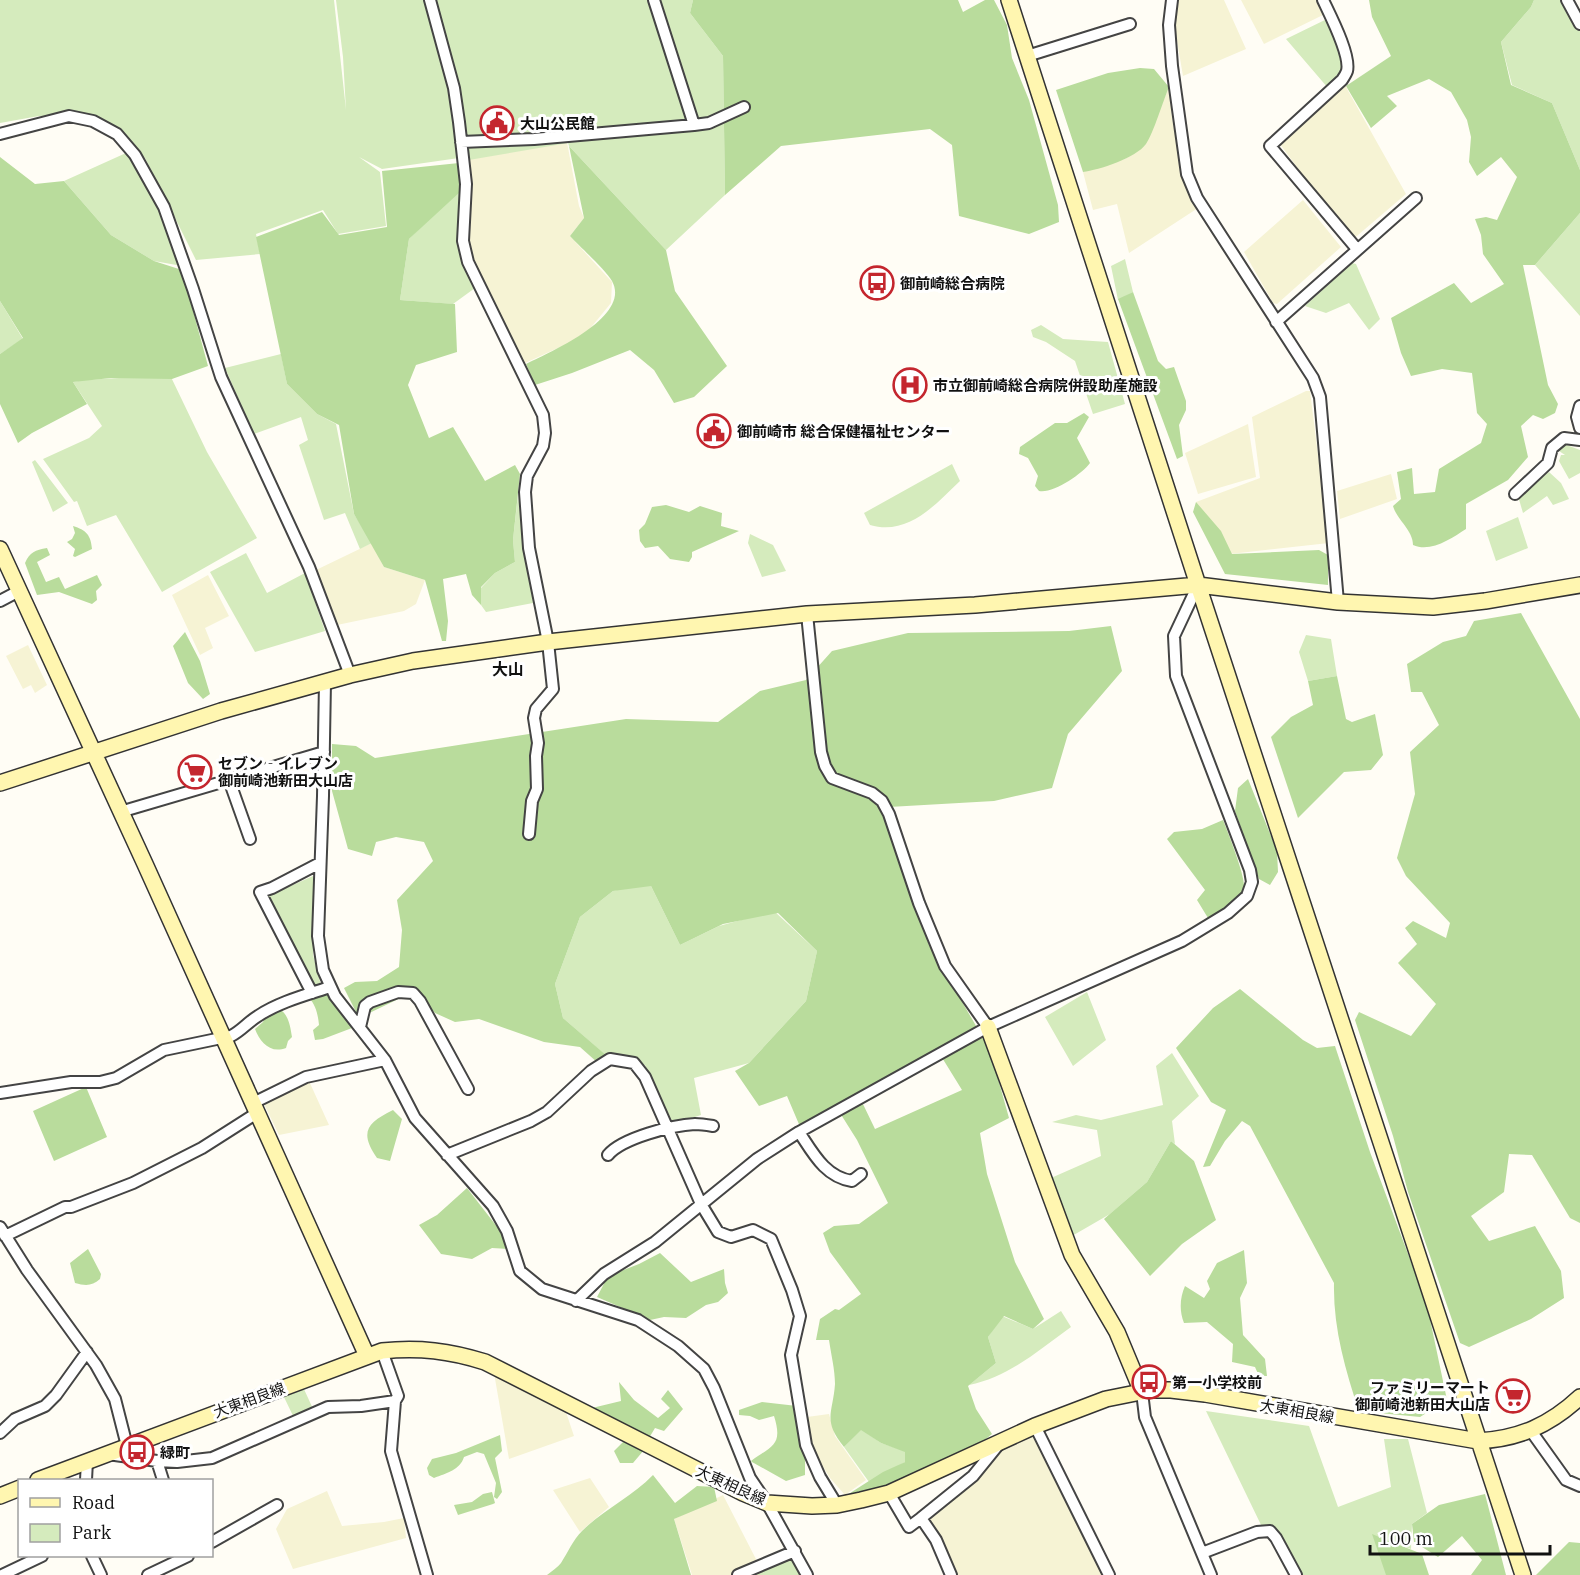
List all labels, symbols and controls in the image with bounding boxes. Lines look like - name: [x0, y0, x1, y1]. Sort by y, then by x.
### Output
- public building icon: 大山公民館: [479, 105, 515, 141]
- place label: 大山公民館: [520, 114, 595, 133]
- bus stop icon: 御前崎総合病院: [859, 265, 895, 301]
- place label: 御前崎総合病院: [900, 274, 1005, 293]
- hospital icon: 市立御前崎総合病院併設助産施設: [892, 367, 928, 403]
- place label: 市立御前崎総合病院併設助産施設: [933, 376, 1158, 395]
- public building icon: 御前崎市 総合保健福祉センター: [696, 413, 732, 449]
- place label: 御前崎市 総合保健福祉センター: [737, 422, 950, 441]
- district label: 大山: [492, 659, 524, 679]
- supermarket icon: セブン‐イレブン 御前崎池新田大山店: [177, 754, 213, 790]
- place label: セブン‐イレブン 御前崎池新田大山店: [218, 754, 353, 790]
- bus stop icon: 第一小学校前: [1131, 1364, 1167, 1400]
- place label: 第一小学校前: [1172, 1373, 1262, 1392]
- street label: 大東相良線: [211, 1378, 287, 1422]
- place label: ファミリーマート 御前崎池新田大山店: [1355, 1378, 1490, 1414]
- supermarket icon: ファミリーマート 御前崎池新田大山店: [1495, 1378, 1531, 1414]
- street label: 大東相良線: [1258, 1395, 1336, 1427]
- bus stop icon: 緑町: [119, 1434, 155, 1470]
- place label: 緑町: [160, 1443, 190, 1462]
- street label: 大東相良線: [693, 1461, 769, 1509]
- legend: [18, 1479, 213, 1557]
- text: Road: [72, 1491, 115, 1514]
- scale bar: [1370, 1518, 1550, 1556]
- text: Park: [72, 1521, 112, 1544]
- text: 100 m: [1379, 1527, 1433, 1550]

